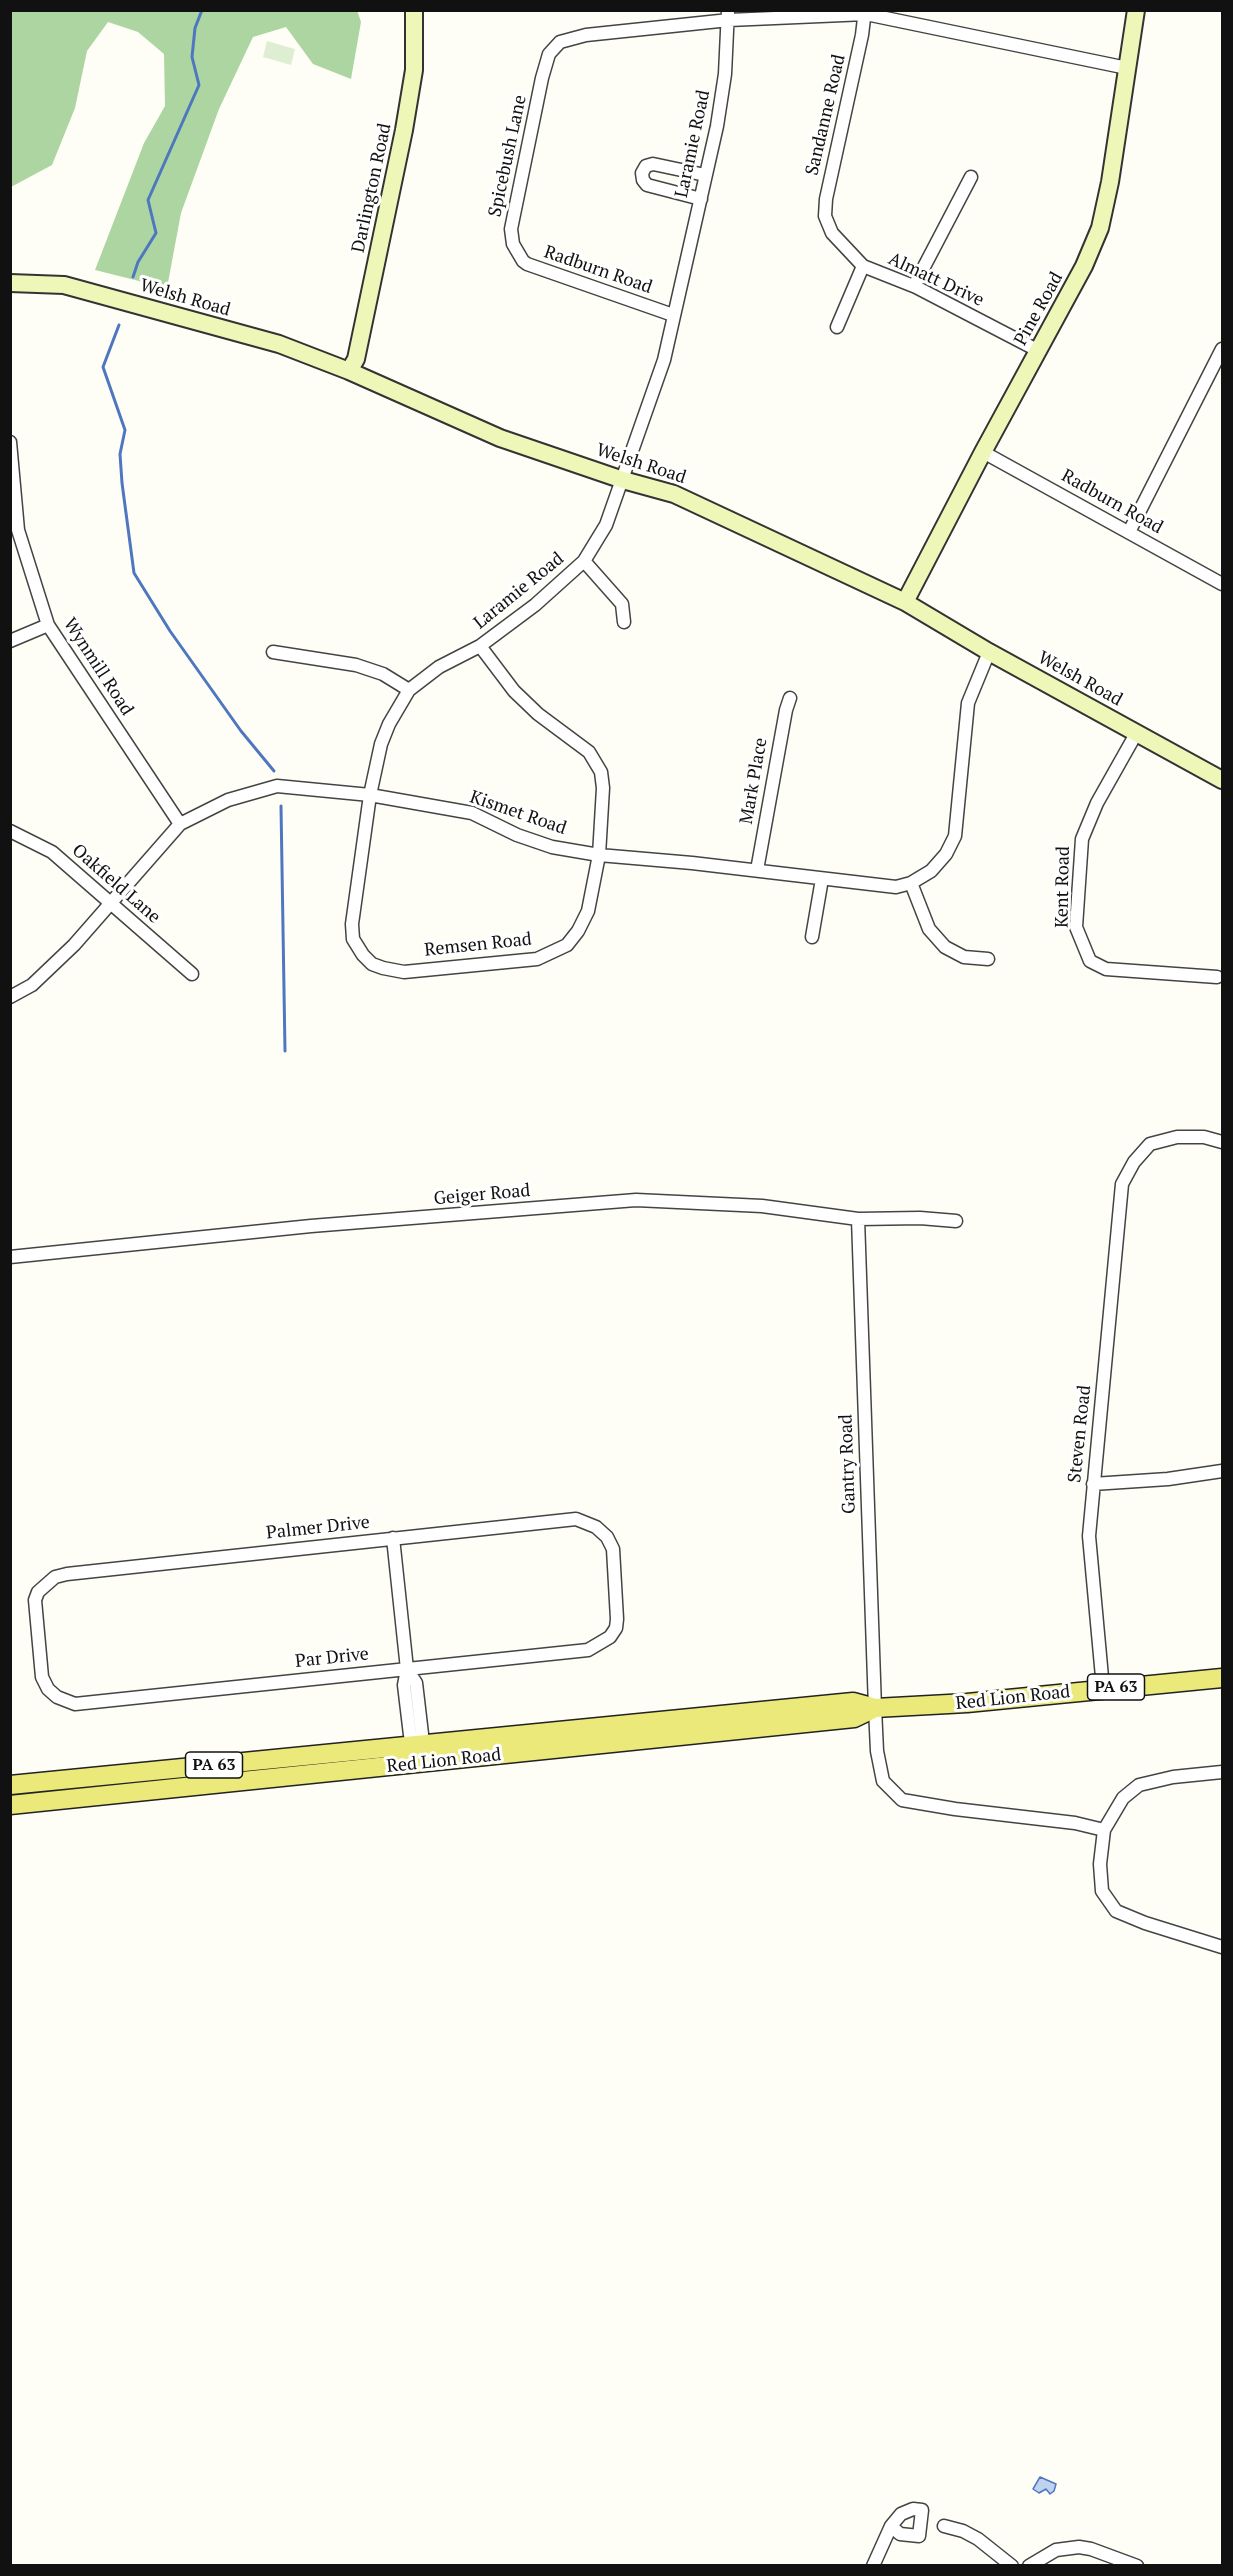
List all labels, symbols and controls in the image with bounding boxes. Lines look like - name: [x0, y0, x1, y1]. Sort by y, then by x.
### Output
- street label: Sandanne Road: [802, 52, 850, 178]
- street label: Laramie Road: [671, 88, 715, 200]
- street label: Spicebush Lane: [485, 93, 531, 219]
- street label: Darlington Road: [348, 121, 396, 255]
- street label: Radburn Road: [541, 241, 655, 299]
- street label: Almatt Drive: [885, 248, 987, 312]
- street label: Pine Road: [1010, 269, 1068, 349]
- street label: Welsh Road: [137, 275, 233, 321]
- street label: Welsh Road: [593, 439, 689, 489]
- street label: Radburn Road: [1057, 465, 1167, 539]
- street label: Laramie Road: [470, 548, 568, 634]
- street label: Wynmill Road: [58, 614, 138, 720]
- street label: Welsh Road: [1034, 647, 1126, 711]
- street label: Mark Place: [736, 736, 772, 826]
- street label: Kismet Road: [467, 786, 569, 840]
- street label: Oakfield Lane: [67, 840, 165, 928]
- street label: Kent Road: [1051, 846, 1075, 928]
- street label: Remsen Road: [423, 929, 533, 961]
- street label: Geiger Road: [433, 1180, 531, 1210]
- street label: Steven Road: [1064, 1384, 1096, 1484]
- street label: Gantry Road: [835, 1414, 861, 1514]
- street label: Palmer Drive: [265, 1512, 371, 1544]
- street label: Par Drive: [294, 1643, 370, 1673]
- road number: PA 63: [1088, 1674, 1144, 1700]
- street label: Red Lion Road: [955, 1681, 1071, 1715]
- street label: Red Lion Road: [386, 1744, 502, 1778]
- road number: PA 63: [186, 1752, 242, 1778]

